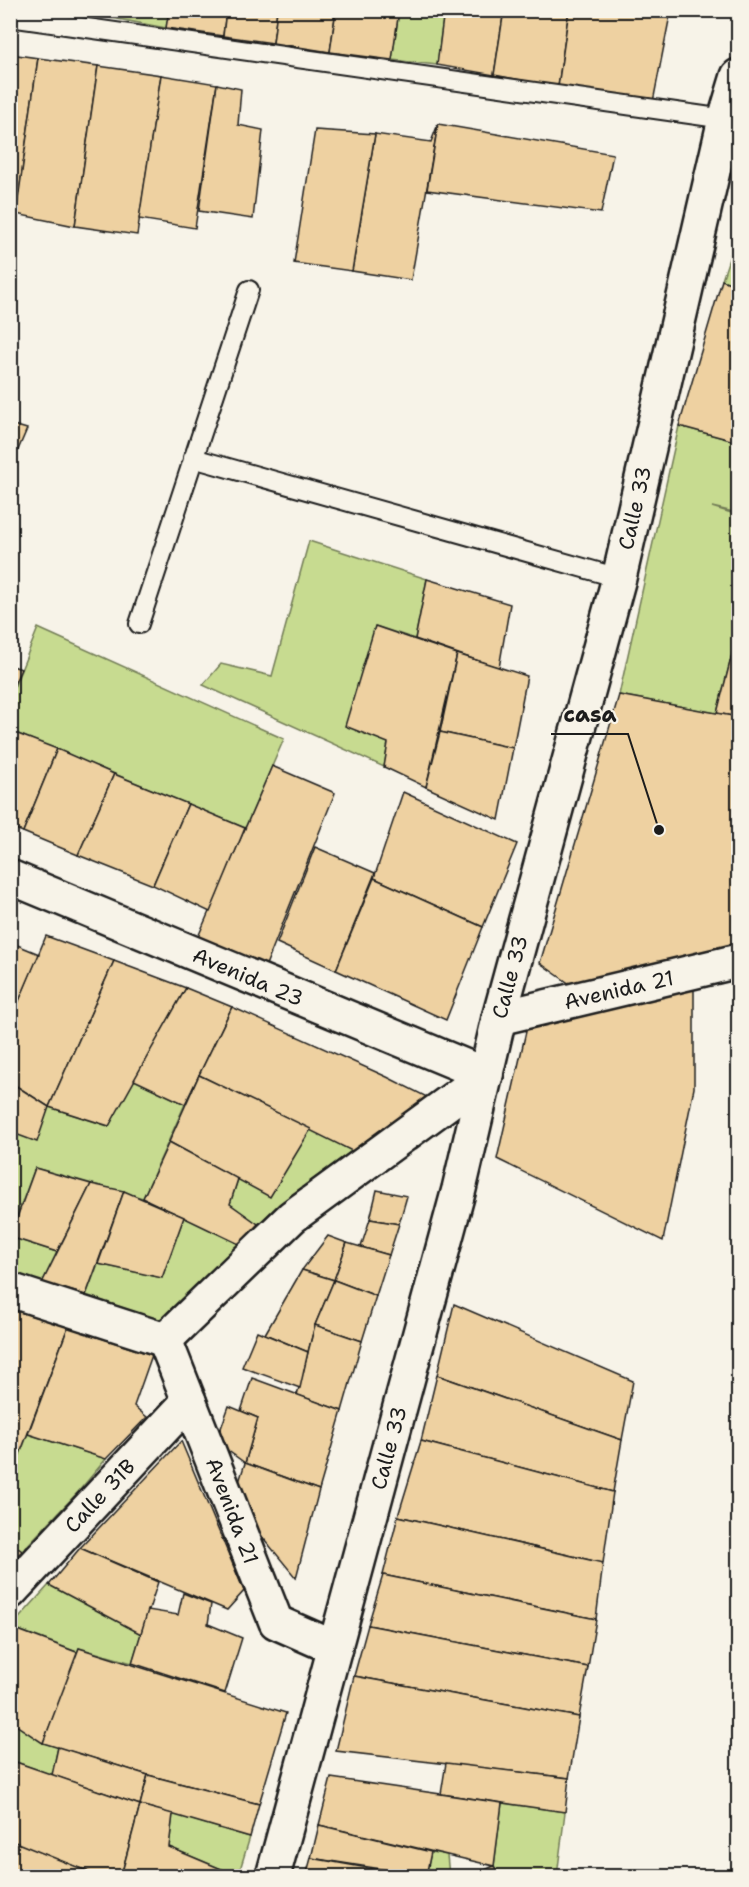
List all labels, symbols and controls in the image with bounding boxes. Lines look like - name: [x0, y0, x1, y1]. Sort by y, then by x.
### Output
- street label: Calle 33: [612, 463, 658, 553]
- callout: casa: [551, 694, 628, 734]
- text: casa: [563, 700, 617, 729]
- street label: Calle 33: [485, 932, 535, 1022]
- street label: Avenida 23: [188, 941, 308, 1013]
- street label: Avenida 21: [561, 964, 677, 1016]
- street label: Calle 33: [364, 1403, 414, 1493]
- street label: Calle 31B: [58, 1453, 142, 1539]
- street label: Avenida 21: [199, 1454, 265, 1568]

